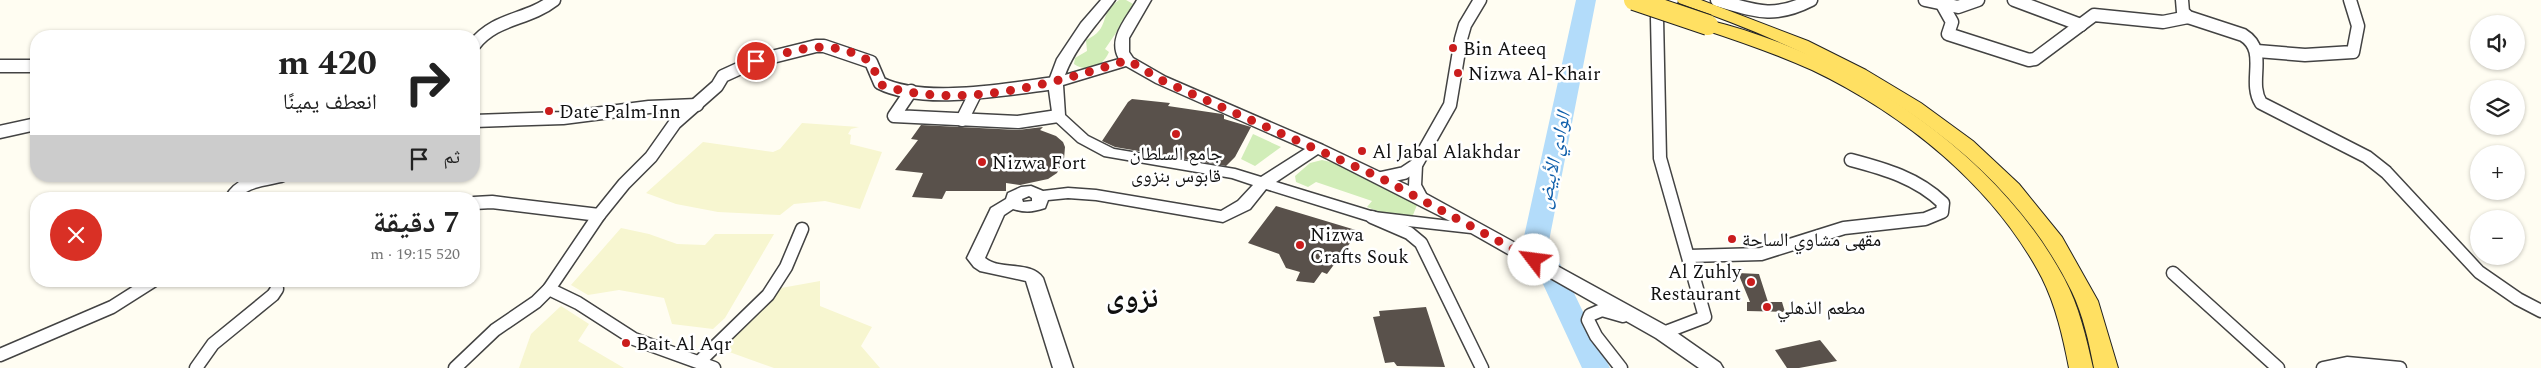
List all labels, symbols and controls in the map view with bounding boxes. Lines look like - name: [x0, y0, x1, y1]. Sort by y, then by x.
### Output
- map controls: [2470, 15, 2525, 265]
- button: sound: [2470, 15, 2525, 70]
- place label: Bin Ateeq: [1463, 35, 1547, 64]
- text: 420 m: [278, 37, 377, 90]
- pin: [735, 40, 777, 82]
- marker: Bin Ateeq: [1447, 42, 1459, 54]
- icon: arrive: [742, 47, 770, 75]
- icon: right: [395, 50, 460, 115]
- place label: Nizwa Al-Khair: [1468, 60, 1601, 89]
- marker: Nizwa Al-Khair: [1452, 67, 1464, 79]
- button: layers: [2470, 80, 2525, 135]
- text: انعطف يمينًا: [283, 86, 377, 119]
- place label: Date Palm Inn: [559, 98, 681, 127]
- marker: Date Palm Inn: [543, 105, 555, 117]
- water label: الوادي الأبيض: [1529, 107, 1579, 211]
- marker: جامع السلطان قابوس بنزوى: [1170, 128, 1182, 140]
- place label: Al Jabal Alakhdar: [1372, 138, 1521, 167]
- place label: جامع السلطان قابوس بنزوى: [1129, 140, 1223, 191]
- text: ثم: [443, 143, 460, 172]
- icon: arrive: [405, 145, 433, 173]
- marker: Al Jabal Alakhdar: [1356, 145, 1368, 157]
- button: +: [2470, 145, 2525, 200]
- place label: Nizwa Fort: [992, 149, 1087, 178]
- marker: Nizwa Fort: [976, 156, 988, 168]
- text: 7 دقيقة: [373, 200, 460, 246]
- button: close: [50, 209, 102, 261]
- button: −: [2470, 210, 2525, 265]
- place label: Nizwa Crafts Souk: [1310, 221, 1409, 272]
- place label: مقهى مشاوي الساحة: [1742, 226, 1881, 255]
- position arrow: [1507, 233, 1559, 285]
- marker: مقهى مشاوي الساحة: [1726, 233, 1738, 245]
- marker: Nizwa Crafts Souk: [1294, 239, 1306, 251]
- text: 520 m · 19:15: [370, 242, 460, 266]
- place label: Al Zuhly Restaurant: [1650, 258, 1742, 309]
- district label: نزوى: [1106, 276, 1158, 320]
- marker: Al Zuhly Restaurant: [1745, 276, 1757, 288]
- place label: مطعم الذهلي: [1777, 294, 1865, 323]
- marker: مطعم الذهلي: [1761, 301, 1773, 313]
- place label: Bait Al Aqr: [636, 330, 732, 359]
- marker: Bait Al Aqr: [620, 337, 632, 349]

